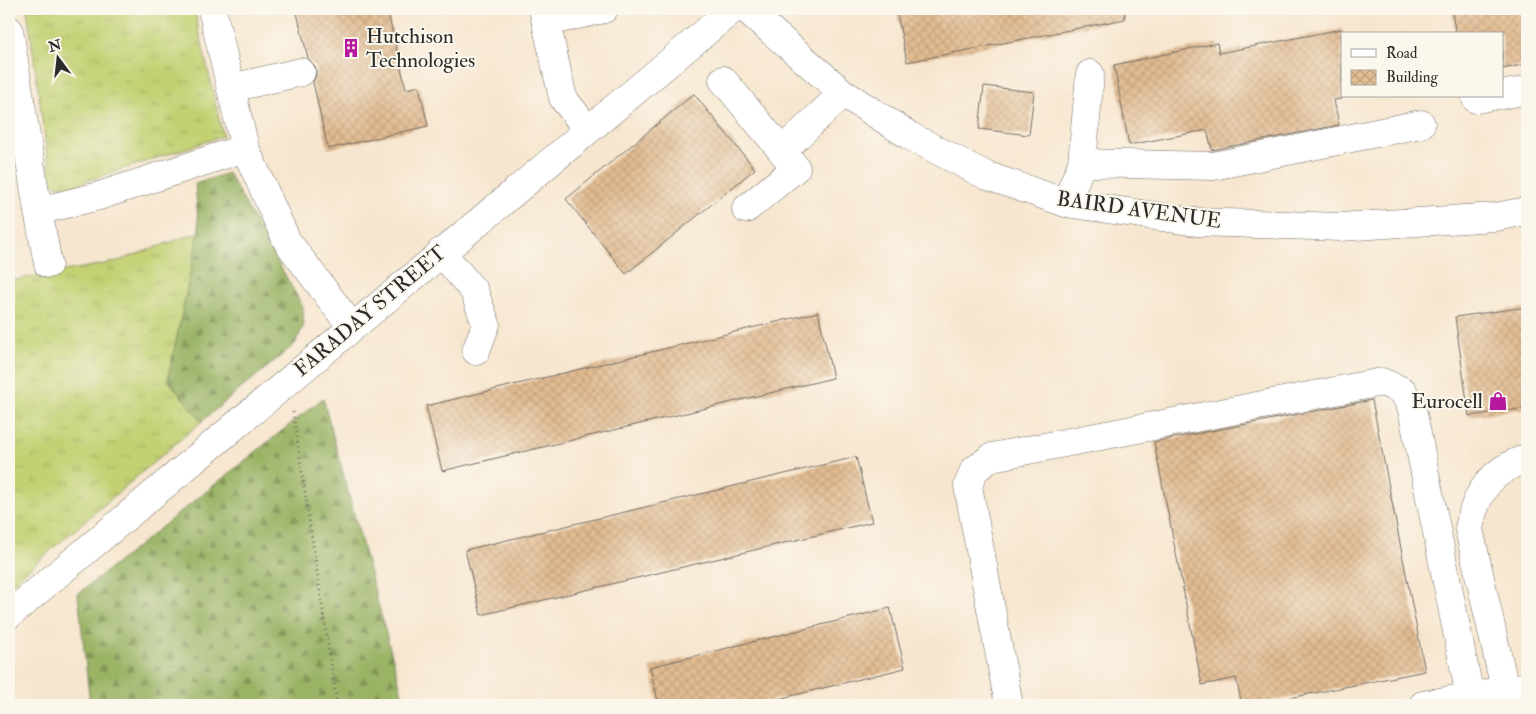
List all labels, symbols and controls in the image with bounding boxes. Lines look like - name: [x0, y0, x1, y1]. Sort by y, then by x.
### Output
- place label: Hutchison Technologies: [366, 23, 475, 74]
- north arrow: [32, 32, 82, 82]
- legend: [1341, 32, 1504, 98]
- text: N: [46, 36, 63, 56]
- building icon: Hutchison Technologies: [340, 37, 362, 59]
- text: Road: [1386, 44, 1418, 63]
- text: Building: [1386, 68, 1438, 87]
- street label: BAIRD AVENUE: [1055, 185, 1223, 235]
- street label: FARADAY STREET: [288, 239, 452, 383]
- place label: Eurocell: [1411, 388, 1484, 415]
- shop icon: Eurocell: [1487, 390, 1509, 412]

